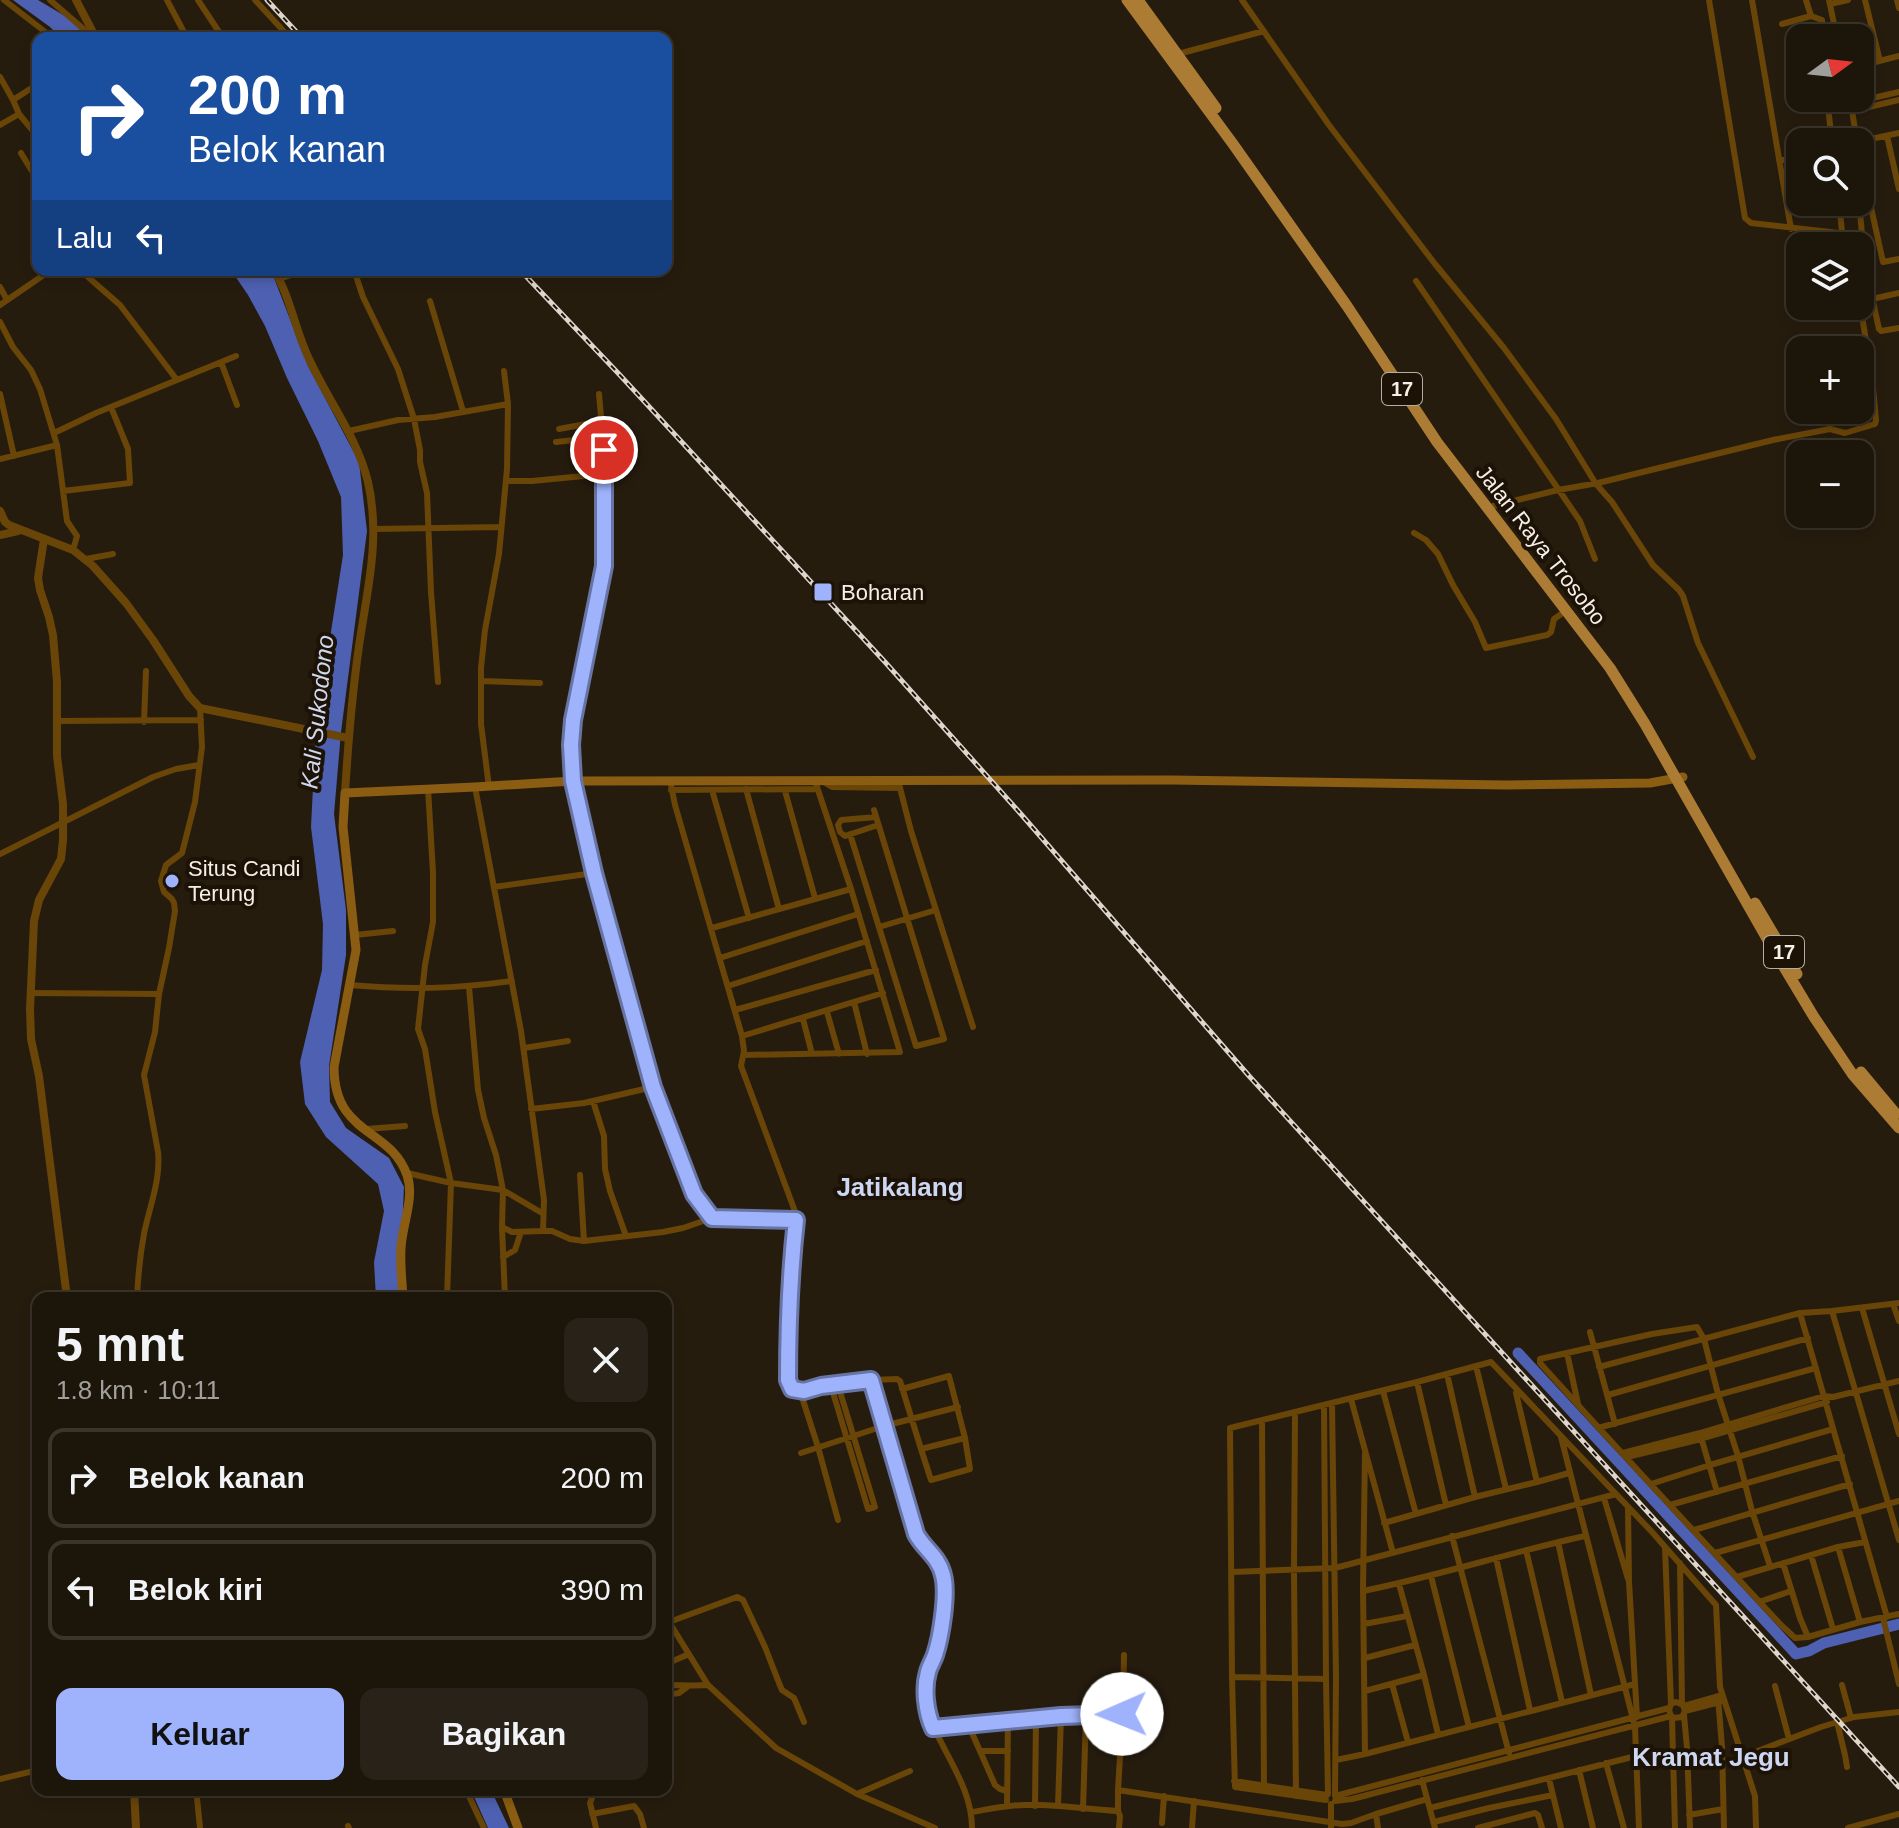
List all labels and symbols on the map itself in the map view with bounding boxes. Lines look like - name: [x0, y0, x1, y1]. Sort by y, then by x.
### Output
- north arrow: [1786, 24, 1874, 112]
- road number: 17: [1382, 373, 1422, 405]
- pin: [570, 416, 638, 484]
- street label: Jalan Raya Trosobo: [1471, 460, 1611, 630]
- place label: Boharan: [841, 580, 924, 605]
- marker: Boharan: [812, 581, 834, 603]
- water label: Kali Sukodono: [295, 634, 339, 790]
- place label: Situs Candi Terung: [188, 856, 301, 906]
- marker: Situs Candi Terung: [163, 872, 181, 890]
- road number: 17: [1764, 936, 1804, 968]
- district label: Jatikalang: [836, 1172, 964, 1202]
- position arrow: [1080, 1672, 1164, 1756]
- district label: Kramat Jegu: [1632, 1742, 1790, 1772]

